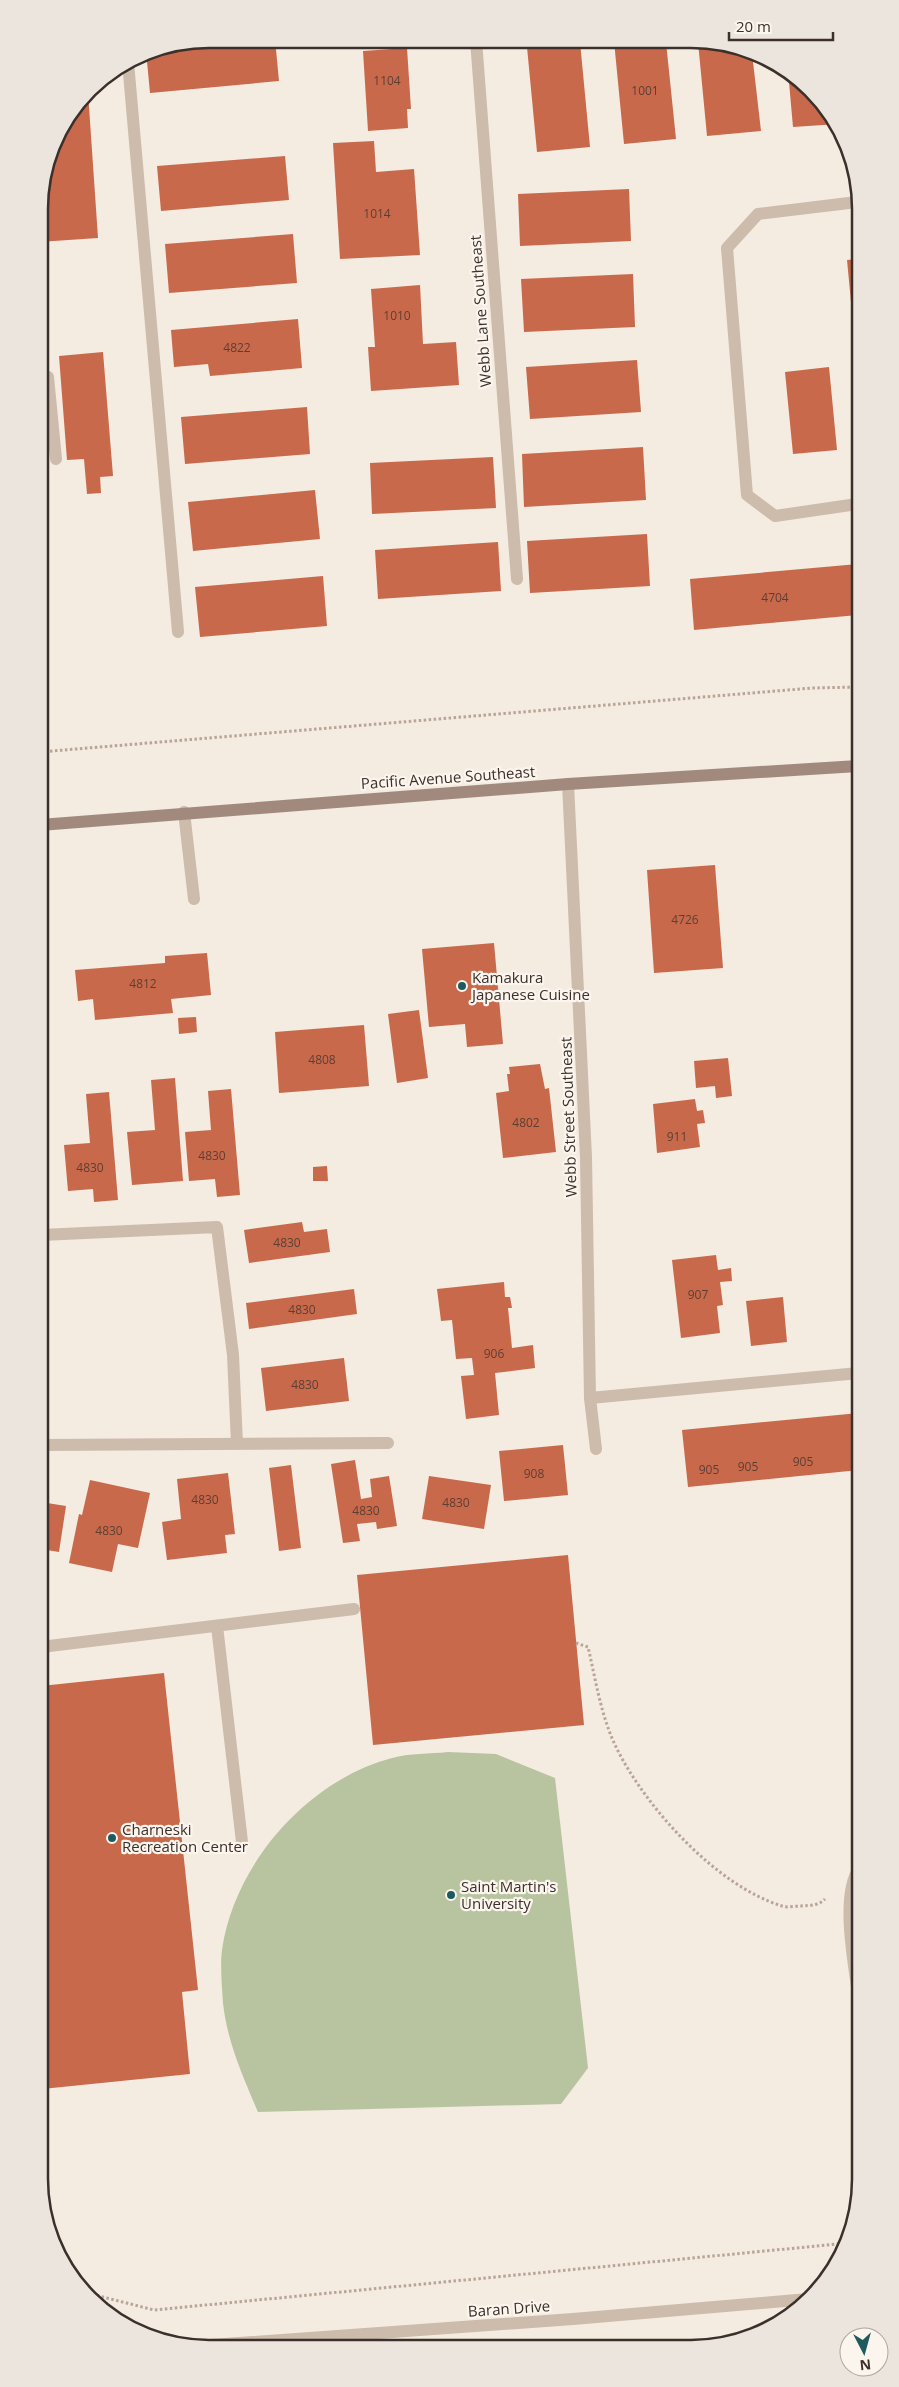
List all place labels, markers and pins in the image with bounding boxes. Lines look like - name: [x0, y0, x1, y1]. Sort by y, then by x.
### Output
- place label: Kamakura Japanese Cuisine: [470, 967, 590, 1004]
- marker: Kamakura Japanese Cuisine: [456, 980, 468, 992]
- place label: Charneski Recreation Center: [122, 1819, 248, 1856]
- marker: Charneski Recreation Center: [106, 1832, 118, 1844]
- place label: Saint Martin's University: [461, 1876, 557, 1913]
- marker: Saint Martin's University: [445, 1889, 457, 1901]

